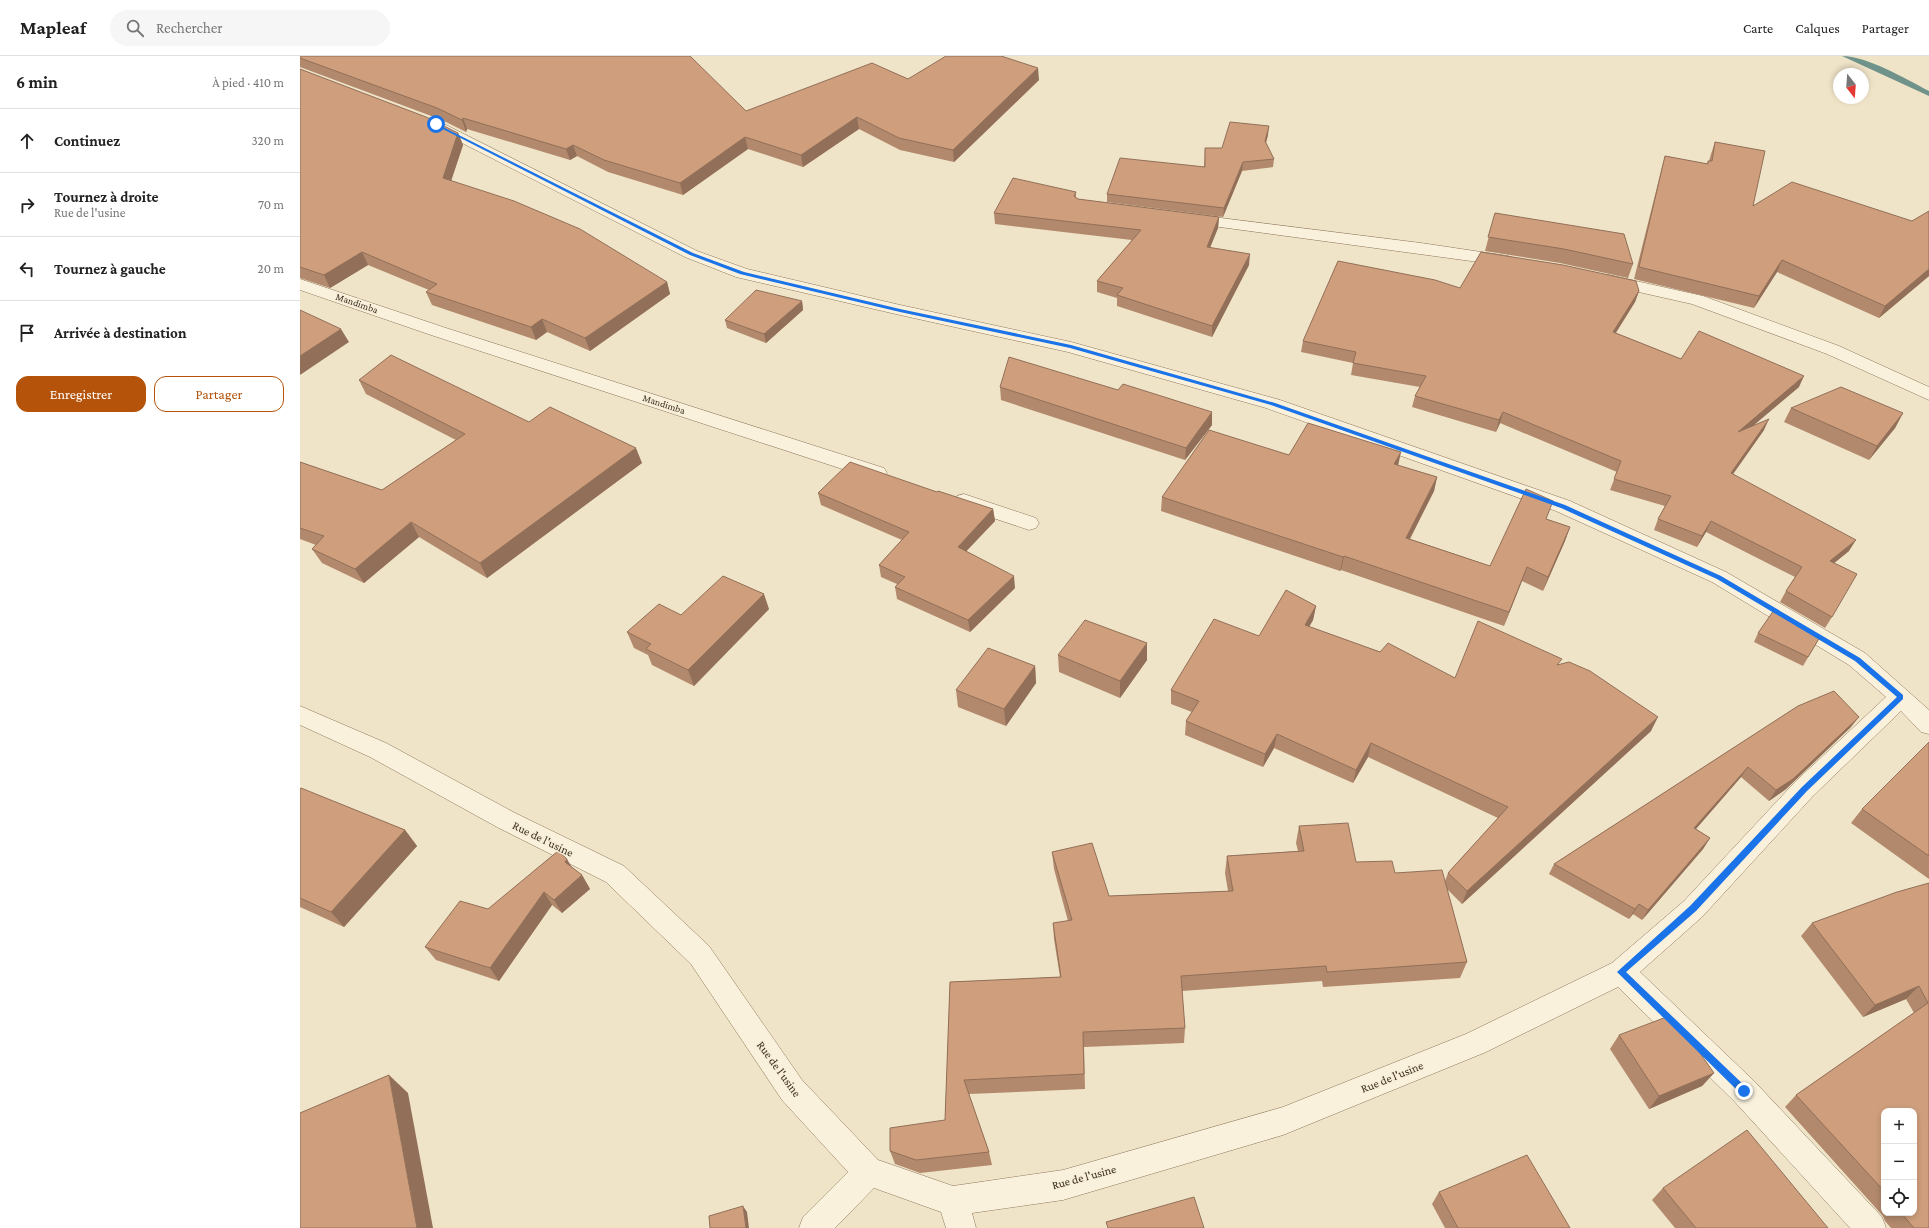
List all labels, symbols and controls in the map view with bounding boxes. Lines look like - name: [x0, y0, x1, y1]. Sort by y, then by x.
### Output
- search box: [110, 10, 390, 46]
- text: Mapleaf: [20, 17, 86, 38]
- icon: search: [124, 17, 146, 39]
- text: Rechercher: [156, 20, 223, 36]
- text: Carte: [1743, 20, 1773, 36]
- text: Calques: [1795, 20, 1840, 36]
- text: Partager: [1862, 20, 1909, 36]
- north arrow: [1833, 68, 1869, 104]
- text: 6 min: [16, 73, 58, 92]
- text: À pied · 410 m: [212, 75, 284, 90]
- route start: [427, 115, 445, 133]
- icon: ahead: [16, 130, 38, 152]
- text: Continuez: [54, 133, 120, 149]
- text: 320 m: [251, 133, 284, 148]
- text: Tournez à droite: [54, 189, 158, 205]
- icon: right: [16, 194, 38, 216]
- text: 70 m: [258, 197, 284, 212]
- text: Rue de l'usine: [54, 205, 126, 220]
- icon: left: [16, 258, 38, 280]
- text: Tournez à gauche: [54, 261, 166, 277]
- text: 20 m: [258, 261, 284, 276]
- street label: Mandimba: [334, 291, 380, 315]
- icon: arrive: [16, 322, 38, 344]
- text: Arrivée à destination: [54, 325, 187, 341]
- button: Enregistrer: [16, 376, 146, 412]
- button: Partager: [154, 376, 284, 412]
- street label: Mandimba: [641, 392, 687, 416]
- street label: Rue de l'usine: [510, 818, 576, 860]
- street label: Rue de l'usine: [754, 1038, 804, 1100]
- street label: Rue de l'usine: [1359, 1058, 1425, 1096]
- route end: [1735, 1082, 1753, 1100]
- map controls: [1881, 1108, 1917, 1216]
- button: +: [1881, 1108, 1917, 1144]
- button: −: [1881, 1144, 1917, 1180]
- street label: Rue de l'usine: [1050, 1162, 1118, 1192]
- button: locate: [1881, 1180, 1917, 1216]

